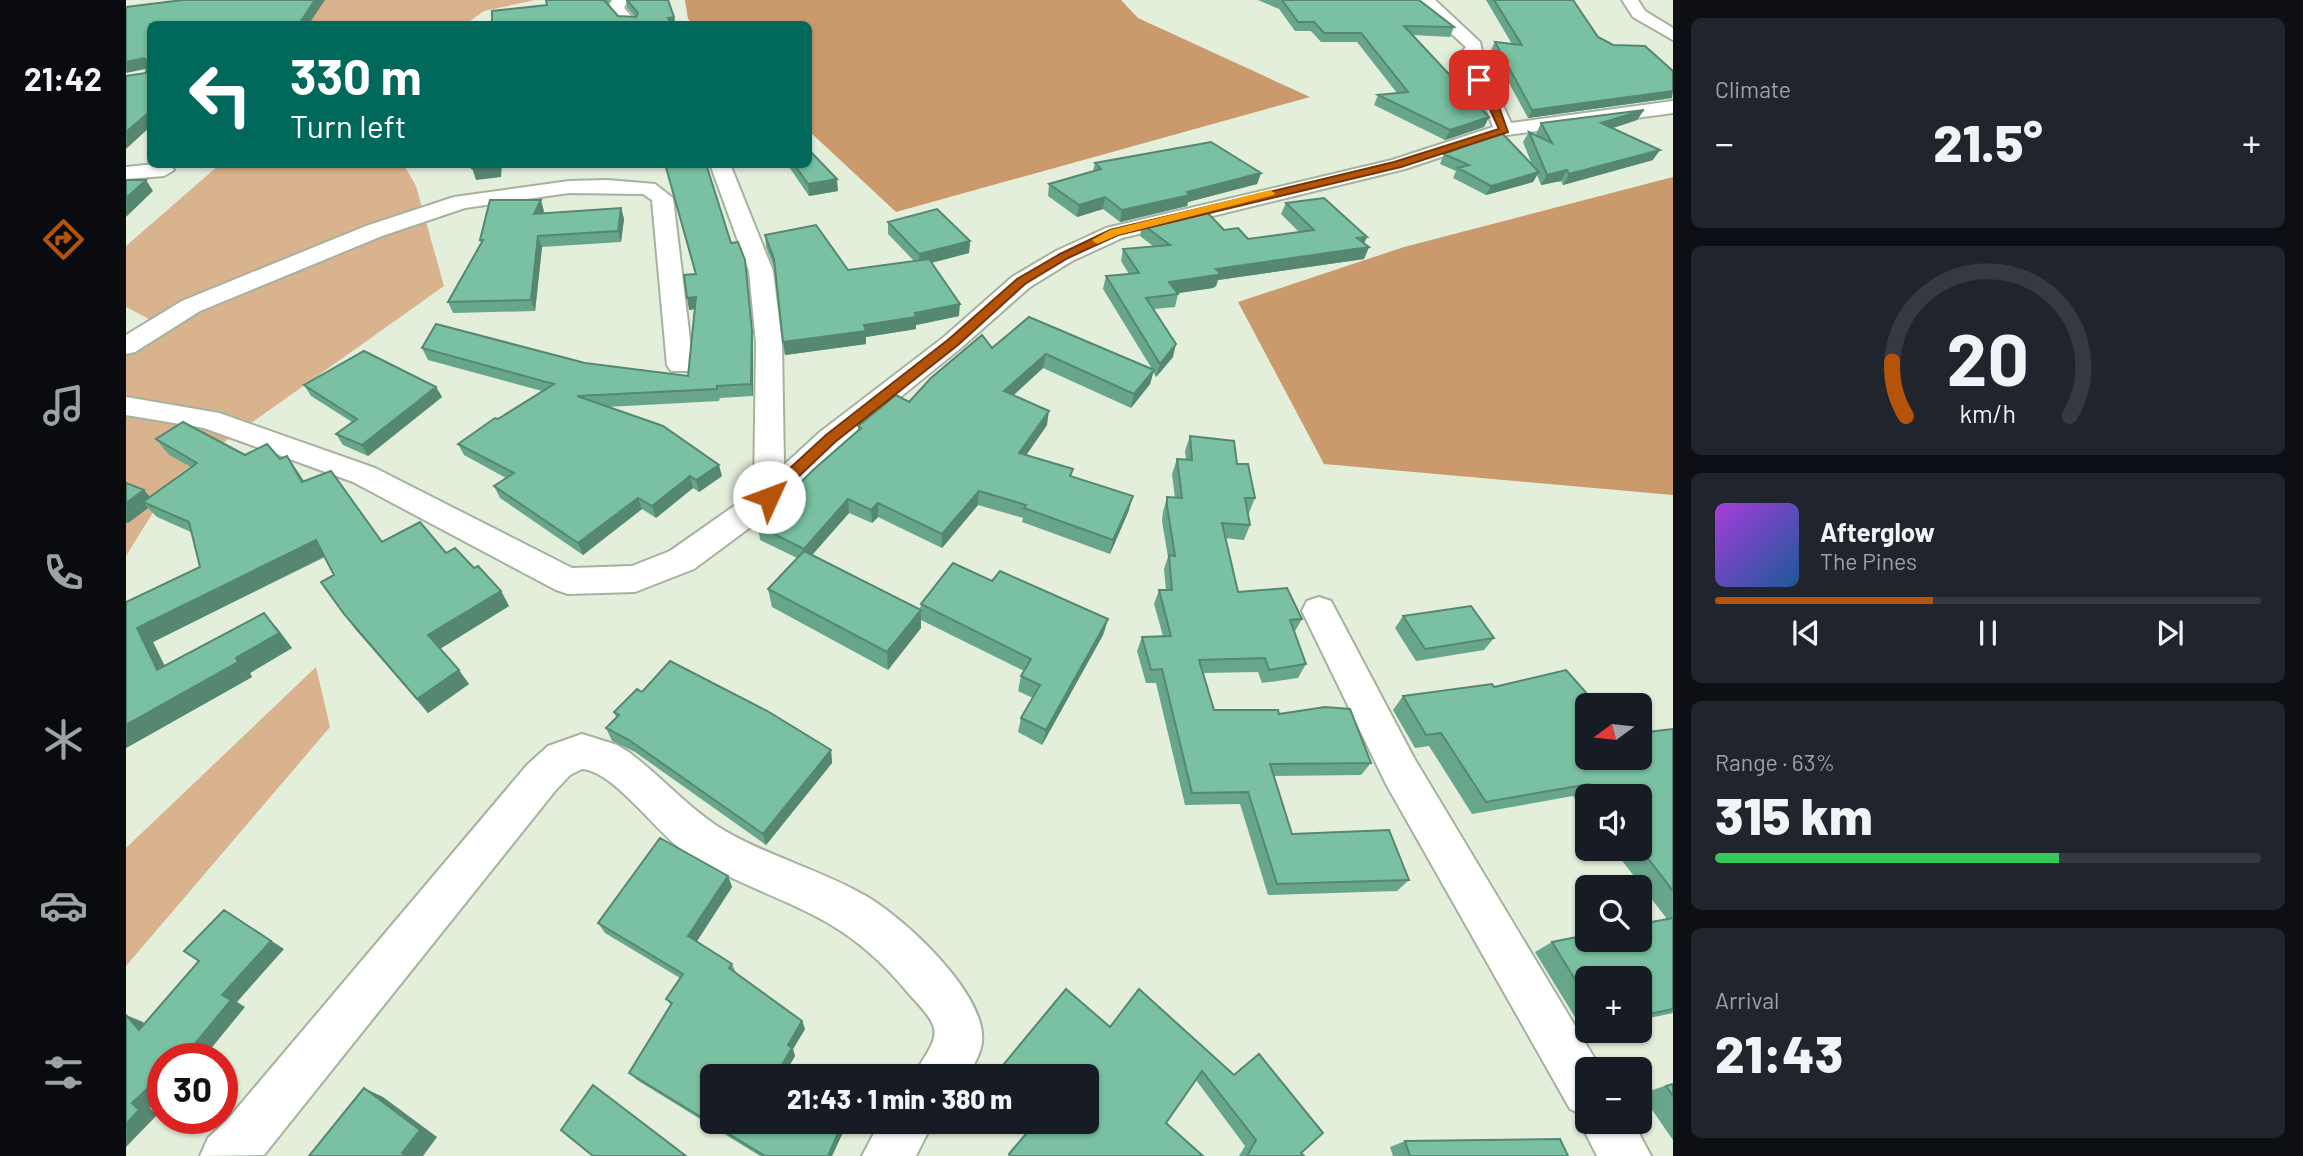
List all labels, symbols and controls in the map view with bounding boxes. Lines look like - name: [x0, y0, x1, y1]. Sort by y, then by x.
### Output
- text: 330 m: [290, 46, 422, 105]
- icon: left: [175, 49, 266, 140]
- pin: [1449, 50, 1509, 110]
- text: 21:42: [24, 59, 102, 97]
- icon: arrive: [1460, 61, 1498, 99]
- text: Climate: [1715, 75, 1791, 103]
- text: Turn left: [290, 106, 407, 144]
- text: 21.5°: [1933, 110, 2043, 172]
- text: −: [1715, 119, 1734, 165]
- text: +: [2242, 119, 2261, 165]
- icon: directions: [39, 215, 88, 264]
- text: 20: [1947, 314, 2029, 402]
- icon: music: [39, 381, 88, 430]
- text: km/h: [1960, 398, 2016, 428]
- position arrow: [732, 460, 806, 534]
- text: Afterglow: [1820, 516, 1935, 547]
- text: The Pines: [1820, 547, 1917, 575]
- icon: phone: [39, 548, 88, 597]
- icon: previous: [1787, 614, 1825, 652]
- icon: pause: [1969, 614, 2007, 652]
- icon: next: [2151, 614, 2189, 652]
- north arrow: [1575, 693, 1652, 770]
- map controls: [1575, 693, 1652, 1134]
- icon: climate: [39, 715, 88, 764]
- text: Range · 63%: [1715, 748, 1835, 776]
- text: 315 km: [1715, 783, 1873, 845]
- button: sound: [1575, 784, 1652, 861]
- button: search: [1575, 875, 1652, 952]
- icon: car: [39, 881, 88, 930]
- button: +: [1575, 966, 1652, 1043]
- text: Arrival: [1715, 986, 1779, 1014]
- text: 21:43: [1715, 1021, 1843, 1083]
- speed limit sign: 30: [147, 1043, 238, 1134]
- icon: filters: [39, 1048, 88, 1097]
- button: −: [1575, 1057, 1652, 1134]
- text: 21:43 · 1 min · 380 m: [787, 1083, 1012, 1114]

